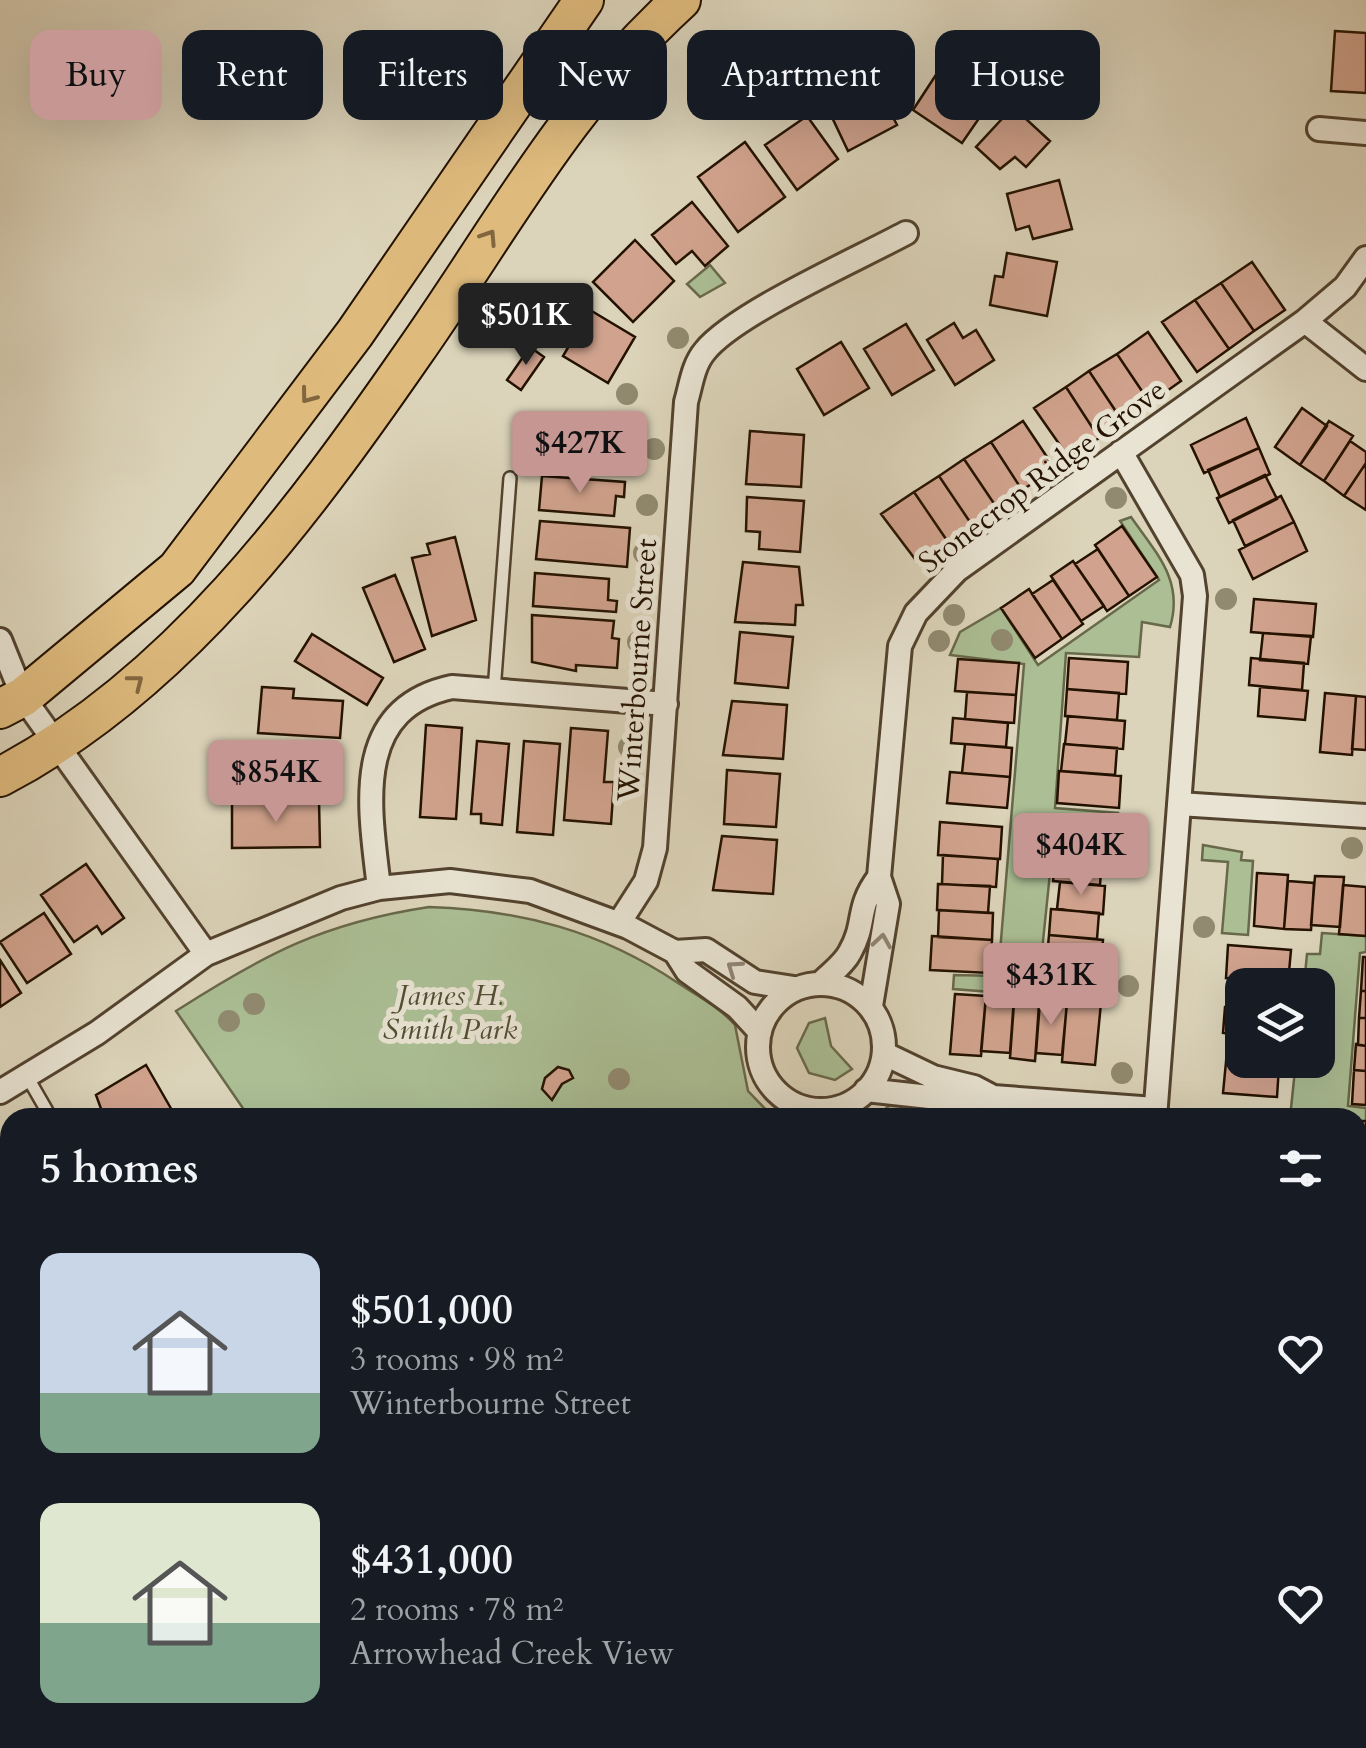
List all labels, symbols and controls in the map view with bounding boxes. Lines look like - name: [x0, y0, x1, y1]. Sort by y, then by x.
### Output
- chip: Buy: [30, 30, 162, 120]
- chip: Rent: [182, 30, 323, 120]
- chip: Filters: [343, 30, 503, 120]
- chip: New: [523, 30, 667, 120]
- chip: Apartment: [687, 30, 915, 120]
- chip: House: [935, 30, 1100, 120]
- one-way arrow: [477, 230, 496, 248]
- pin: $501K: [456, 283, 596, 368]
- text: $501K: [480, 293, 572, 337]
- street label: Stonecrop Ridge Grove: [910, 370, 1174, 583]
- one-way arrow: [302, 385, 320, 403]
- pin: $427K: [510, 411, 650, 496]
- text: $427K: [534, 421, 626, 465]
- street label: Winterbourne Street: [608, 537, 667, 804]
- one-way arrow: [125, 676, 143, 693]
- pin: $854K: [206, 740, 346, 825]
- text: $854K: [230, 750, 322, 794]
- pin: $404K: [1011, 813, 1151, 898]
- text: $404K: [1035, 823, 1127, 867]
- one-way arrow: [871, 932, 892, 949]
- pin: $431K: [981, 943, 1121, 1028]
- text: $431K: [1005, 953, 1097, 997]
- one-way arrow: [727, 962, 746, 980]
- map controls: [1225, 968, 1335, 1078]
- button: layers: [1225, 968, 1335, 1078]
- park label: James H. Smith Park: [383, 975, 517, 1050]
- text: 5 homes: [40, 1140, 198, 1197]
- icon: filters: [1273, 1141, 1328, 1196]
- text: $501,000: [350, 1281, 513, 1338]
- icon: home: [120, 1293, 240, 1413]
- icon: heart: [1273, 1326, 1328, 1381]
- text: 3 rooms · 98 m²: [350, 1338, 563, 1382]
- text: Winterbourne Street: [350, 1382, 631, 1426]
- text: $431,000: [350, 1531, 513, 1588]
- icon: home: [120, 1543, 240, 1663]
- icon: heart: [1273, 1576, 1328, 1631]
- text: 2 rooms · 78 m²: [350, 1588, 563, 1632]
- text: Arrowhead Creek View: [350, 1632, 674, 1676]

